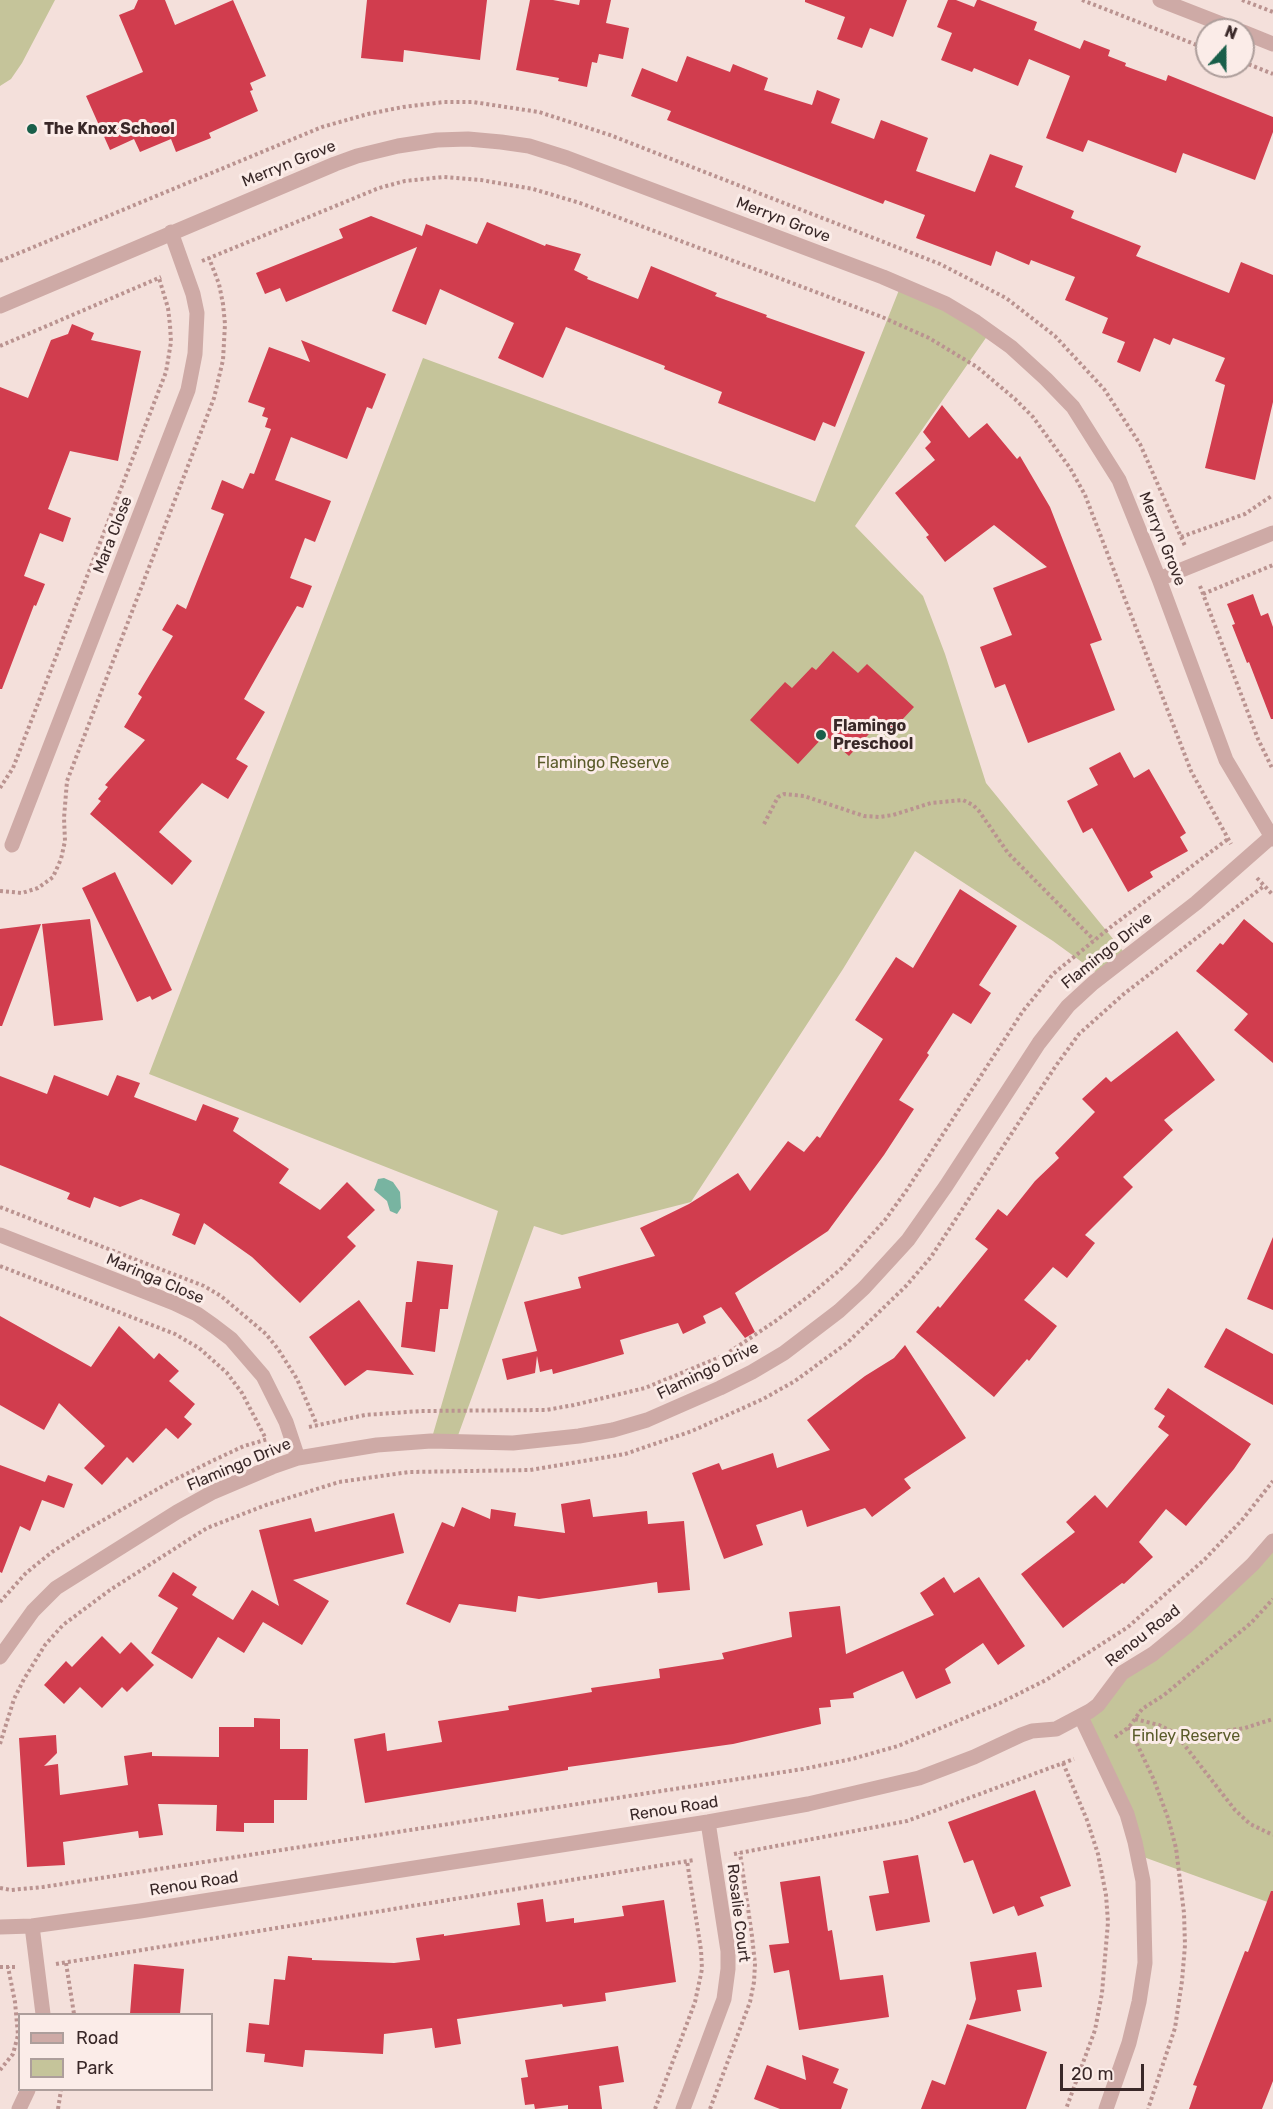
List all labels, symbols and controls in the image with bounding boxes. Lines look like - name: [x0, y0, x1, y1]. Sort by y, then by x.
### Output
- north arrow: [1195, 18, 1255, 78]
- text: N: [1222, 22, 1240, 44]
- place label: The Knox School: [44, 119, 175, 139]
- marker: The Knox School: [25, 122, 39, 136]
- street label: Merryn Grove: [239, 136, 339, 192]
- street label: Merryn Grove: [733, 193, 833, 247]
- street label: Merryn Grove: [1134, 489, 1190, 589]
- street label: Mara Close: [90, 494, 136, 576]
- place label: Flamingo Preschool: [833, 716, 913, 754]
- marker: Flamingo Preschool: [814, 728, 828, 742]
- park label: Flamingo Reserve: [537, 753, 669, 773]
- street label: Flamingo Drive: [1058, 909, 1156, 993]
- street label: Maringa Close: [103, 1250, 207, 1308]
- street label: Flamingo Drive: [654, 1338, 762, 1404]
- street label: Flamingo Drive: [184, 1434, 294, 1496]
- street label: Renou Road: [1102, 1601, 1184, 1671]
- park label: Finley Reserve: [1132, 1726, 1240, 1746]
- street label: Renou Road: [628, 1793, 720, 1825]
- street label: Rosalie Court: [722, 1863, 754, 1963]
- street label: Renou Road: [148, 1868, 240, 1900]
- legend: [18, 2013, 213, 2091]
- text: Road: [76, 2027, 119, 2049]
- scale bar: [1063, 2052, 1147, 2090]
- text: Park: [76, 2057, 113, 2079]
- text: 20 m: [1071, 2063, 1113, 2085]

